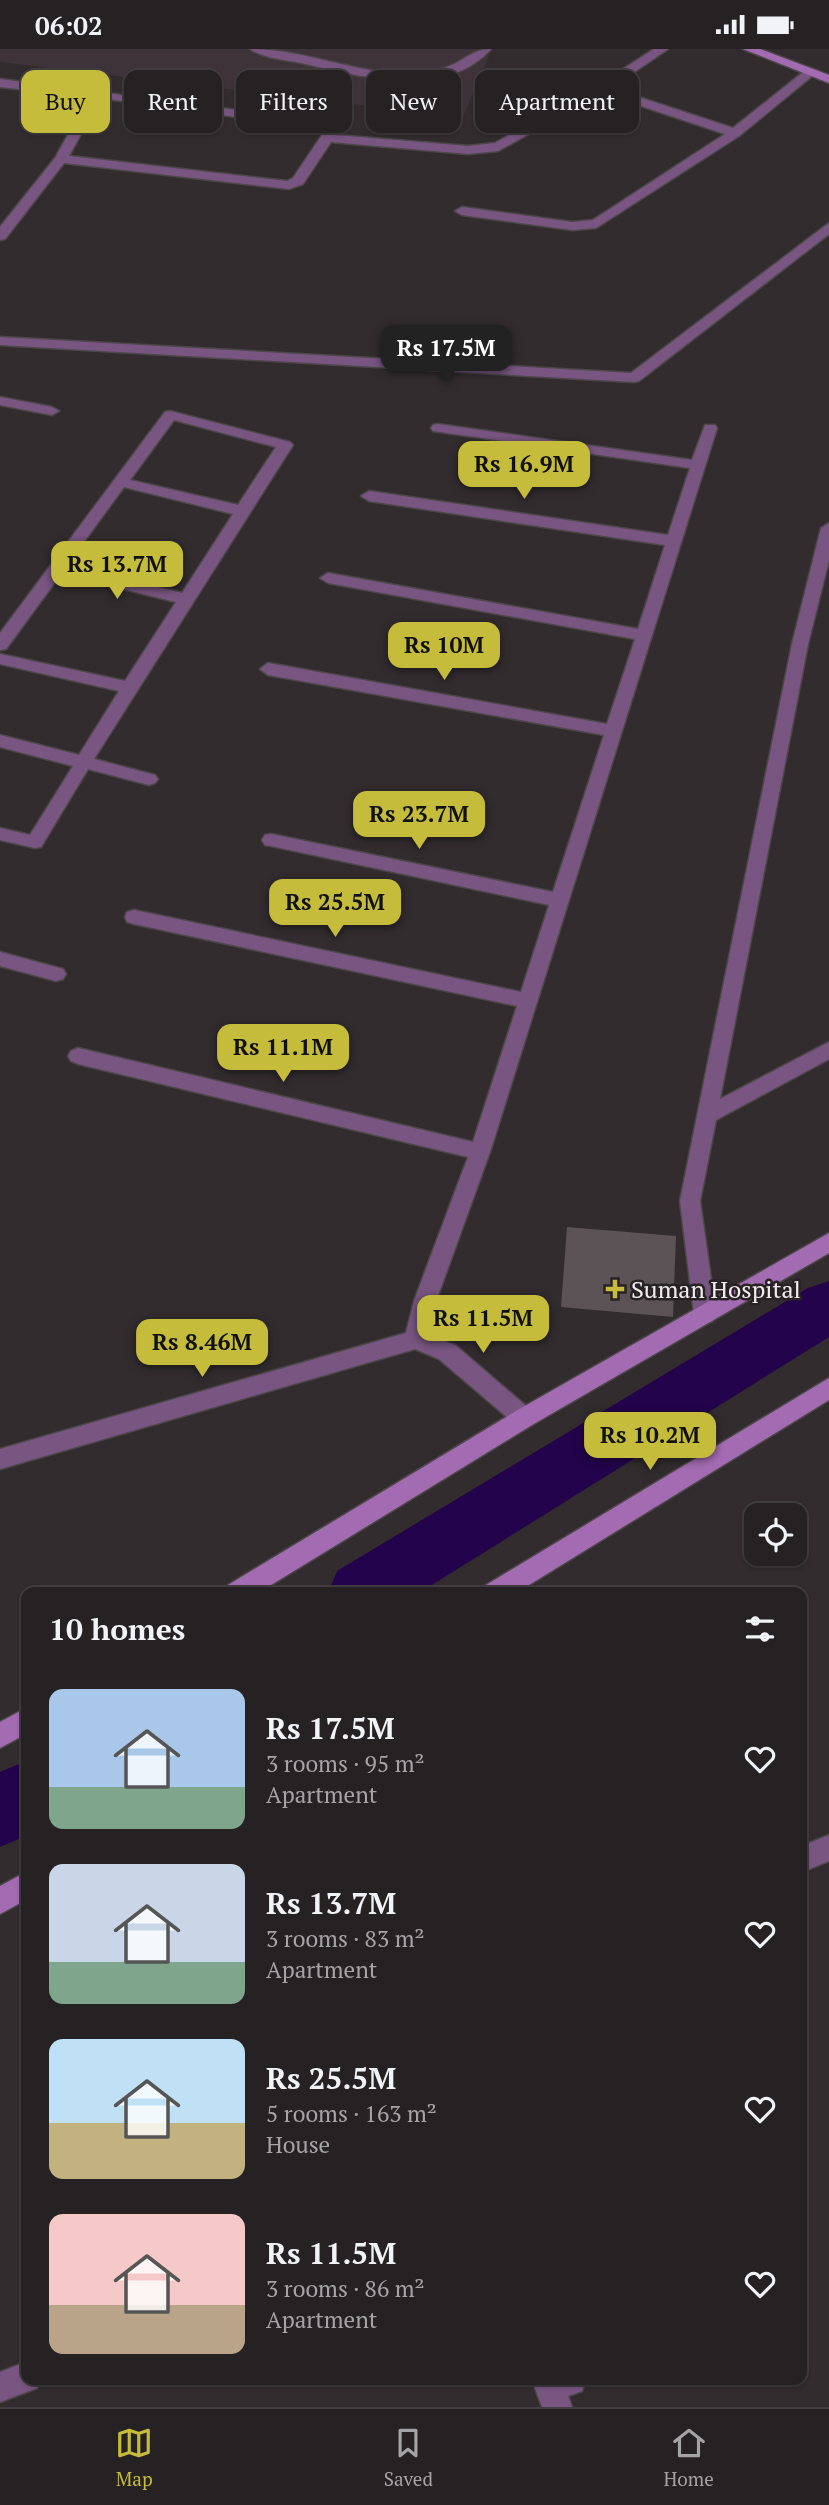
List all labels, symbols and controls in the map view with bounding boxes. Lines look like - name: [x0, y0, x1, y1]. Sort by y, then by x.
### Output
- text: 06:02: [35, 8, 103, 42]
- chip: Buy: [21, 70, 110, 133]
- chip: Rent: [124, 70, 222, 133]
- chip: Filters: [236, 70, 352, 133]
- chip: New: [366, 70, 461, 133]
- chip: Apartment: [475, 70, 639, 133]
- pin: Rs 17.5M: [374, 325, 518, 385]
- text: Rs 17.5M: [397, 332, 495, 363]
- pin: Rs 16.9M: [452, 441, 596, 501]
- text: Rs 16.9M: [474, 448, 574, 479]
- pin: Rs 13.7M: [45, 541, 189, 601]
- text: Rs 13.7M: [67, 548, 167, 579]
- pin: Rs 10M: [387, 623, 501, 682]
- text: Rs 10M: [404, 629, 484, 660]
- pin: Rs 23.7M: [347, 791, 491, 851]
- text: Rs 23.7M: [369, 798, 469, 829]
- pin: Rs 25.5M: [263, 879, 407, 939]
- text: Rs 25.5M: [285, 886, 385, 917]
- pin: Rs 11.1M: [211, 1025, 355, 1084]
- text: Rs 11.1M: [233, 1031, 333, 1062]
- place label: Suman Hospital: [631, 1273, 801, 1305]
- marker: Suman Hospital: [605, 1279, 625, 1299]
- pin: Rs 11.5M: [411, 1295, 555, 1355]
- text: Rs 11.5M: [433, 1302, 533, 1333]
- pin: Rs 8.46M: [130, 1319, 274, 1379]
- text: Rs 8.46M: [152, 1326, 252, 1357]
- pin: Rs 10.2M: [578, 1413, 722, 1472]
- text: Rs 10.2M: [600, 1419, 700, 1450]
- map controls: [744, 1503, 807, 1566]
- button: locate: [744, 1503, 807, 1566]
- text: 10 homes: [49, 1609, 185, 1649]
- icon: filters: [741, 1610, 779, 1648]
- text: Rs 17.5M: [266, 1708, 395, 1748]
- icon: home: [105, 1717, 189, 1801]
- icon: heart: [741, 1740, 779, 1778]
- text: 3 rooms · 95 m²: [266, 1748, 425, 1779]
- text: Apartment: [266, 1779, 377, 1810]
- text: Rs 13.7M: [266, 1883, 396, 1923]
- icon: home: [105, 1892, 189, 1976]
- icon: heart: [741, 1915, 779, 1953]
- text: 3 rooms · 83 m²: [266, 1923, 425, 1954]
- text: Apartment: [266, 1954, 377, 1985]
- text: Rs 25.5M: [266, 2058, 396, 2098]
- icon: home: [105, 2067, 189, 2151]
- icon: heart: [741, 2090, 779, 2128]
- text: 5 rooms · 163 m²: [266, 2098, 437, 2129]
- text: House: [266, 2129, 330, 2160]
- text: Rs 11.5M: [266, 2233, 396, 2273]
- icon: home: [105, 2242, 189, 2326]
- icon: heart: [741, 2265, 779, 2303]
- text: 3 rooms · 86 m²: [266, 2273, 425, 2304]
- text: Apartment: [266, 2304, 377, 2335]
- tab: Map: [115, 2424, 153, 2491]
- tab: Saved: [384, 2424, 433, 2491]
- tab: Home: [663, 2424, 714, 2491]

